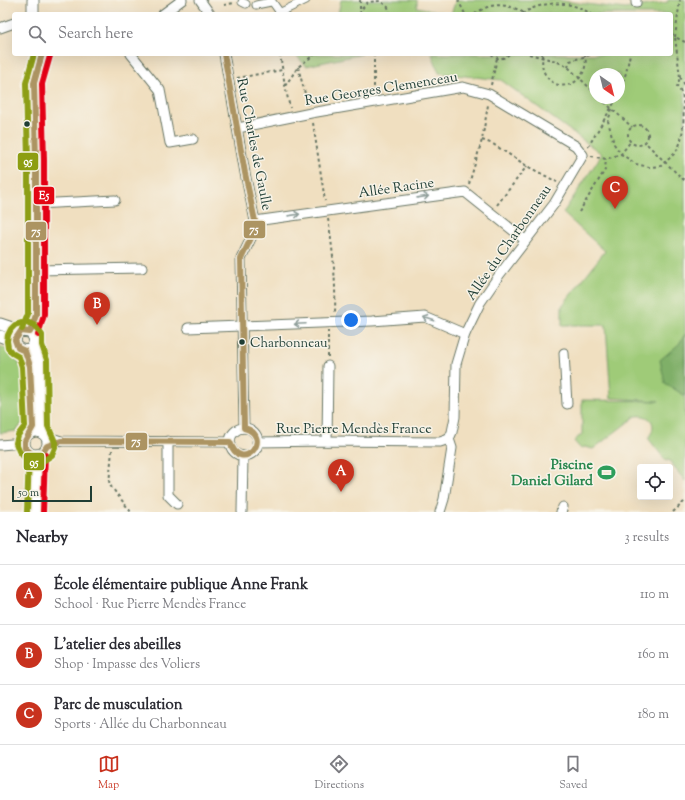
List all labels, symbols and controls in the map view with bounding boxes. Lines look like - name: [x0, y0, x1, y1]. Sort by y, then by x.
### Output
- search box: [12, 12, 673, 56]
- icon: search: [26, 23, 48, 45]
- text: Search here: [58, 24, 133, 45]
- street label: Rue Georges Clemenceau: [303, 68, 459, 112]
- north arrow: [589, 68, 625, 104]
- street label: Rue Charles de Gaulle: [230, 77, 276, 212]
- unlabelled marker: [22, 119, 32, 129]
- line badge: 95: [17, 152, 39, 171]
- text: 95: [23, 154, 33, 170]
- street label: Allée Racine: [357, 174, 435, 204]
- pin: C: [602, 176, 628, 209]
- street label: Allée du Charbonneau: [462, 181, 557, 305]
- line badge: E5: [33, 186, 55, 205]
- text: E5: [38, 188, 49, 204]
- one-way arrow: [416, 193, 429, 201]
- one-way arrow: [287, 212, 300, 219]
- line badge: 75: [243, 220, 266, 239]
- line badge: 75: [25, 221, 47, 241]
- text: 75: [249, 222, 259, 238]
- text: 75: [31, 224, 41, 240]
- pin: B: [84, 292, 110, 325]
- your location: [341, 310, 361, 330]
- one-way arrow: [423, 315, 436, 322]
- one-way arrow: [294, 320, 307, 327]
- place label: Charbonneau: [250, 335, 328, 353]
- marker: Charbonneau: [237, 337, 247, 347]
- street label: Rue Pierre Mendès France: [276, 420, 432, 440]
- line badge: 75: [125, 432, 148, 451]
- text: 75: [131, 434, 141, 450]
- line badge: 95: [23, 452, 45, 471]
- text: 95: [29, 455, 39, 471]
- place label: Piscine Daniel Gilard: [511, 456, 593, 492]
- pin: A: [328, 459, 354, 492]
- sports icon: Piscine Daniel Gilard: [596, 462, 616, 482]
- map controls: [637, 464, 673, 500]
- button: locate: [637, 464, 673, 500]
- scale bar: [12, 484, 92, 503]
- text: 50 m: [18, 485, 39, 501]
- text: Nearby: [16, 526, 68, 550]
- text: 3 results: [624, 529, 669, 547]
- text: École élémentaire publique Anne Frank: [54, 575, 308, 596]
- text: A: [24, 586, 34, 604]
- text: 110 m: [640, 586, 669, 604]
- text: School · Rue Pierre Mendès France: [54, 596, 246, 614]
- text: L'atelier des abeilles: [54, 635, 181, 656]
- text: B: [25, 646, 33, 664]
- text: 160 m: [638, 646, 669, 664]
- text: Shop · Impasse des Voliers: [54, 656, 200, 674]
- text: Parc de musculation: [54, 695, 183, 716]
- text: C: [24, 706, 34, 724]
- text: 180 m: [638, 706, 669, 724]
- text: Sports · Allée du Charbonneau: [54, 716, 227, 734]
- tab: Map: [98, 753, 120, 793]
- tab: Directions: [315, 753, 364, 793]
- tab: Saved: [559, 753, 587, 793]

